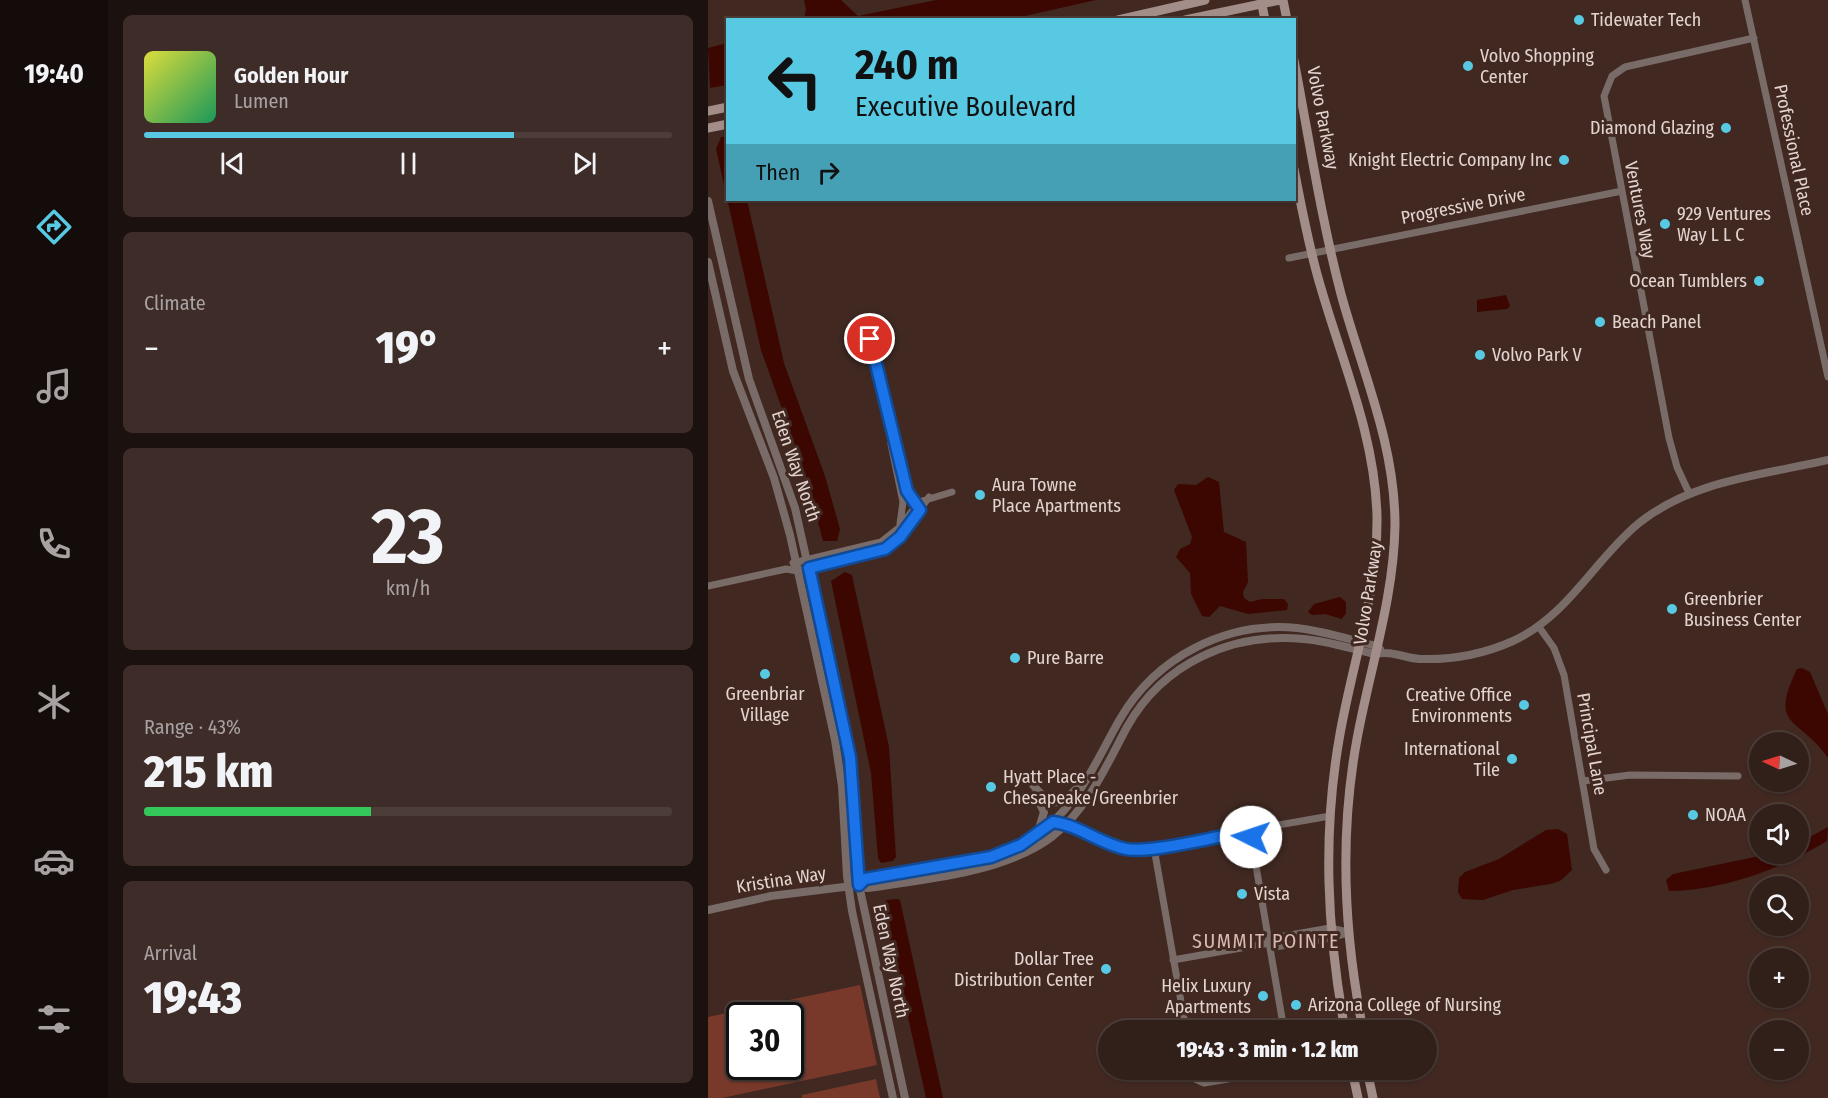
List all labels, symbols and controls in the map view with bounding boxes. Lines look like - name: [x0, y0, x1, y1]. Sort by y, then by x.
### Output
- place label: Tidewater Tech: [1591, 9, 1701, 31]
- marker: Tidewater Tech: [1572, 13, 1586, 27]
- text: 240 m: [855, 40, 959, 90]
- icon: left: [756, 42, 834, 120]
- place label: Volvo Shopping Center: [1480, 45, 1594, 88]
- text: 19:40: [24, 58, 84, 90]
- marker: Volvo Shopping Center: [1461, 59, 1475, 73]
- text: Golden Hour: [234, 62, 348, 89]
- street label: Volvo Parkway: [1302, 65, 1344, 171]
- street label: Professional Place: [1769, 82, 1819, 218]
- text: Lumen: [234, 89, 289, 113]
- text: Executive Boulevard: [855, 91, 1077, 123]
- place label: Diamond Glazing: [1590, 117, 1715, 139]
- marker: Diamond Glazing: [1719, 121, 1733, 135]
- icon: previous: [216, 147, 249, 180]
- icon: pause: [392, 147, 425, 180]
- icon: next: [568, 147, 601, 180]
- place label: Knight Electric Company Inc: [1348, 149, 1552, 171]
- marker: Knight Electric Company Inc: [1557, 153, 1571, 167]
- icon: right: [812, 156, 845, 189]
- text: Then: [756, 159, 800, 186]
- street label: Ventures Way: [1620, 160, 1660, 260]
- street label: Progressive Drive: [1399, 183, 1527, 229]
- place label: 929 Ventures Way L L C: [1677, 203, 1771, 246]
- icon: directions: [33, 206, 75, 248]
- marker: 929 Ventures Way L L C: [1658, 217, 1672, 231]
- place label: Ocean Tumblers: [1629, 270, 1747, 292]
- marker: Ocean Tumblers: [1752, 274, 1766, 288]
- text: Climate: [144, 291, 206, 315]
- place label: Beach Panel: [1612, 311, 1701, 333]
- pin: [844, 313, 895, 364]
- marker: Beach Panel: [1593, 315, 1607, 329]
- text: 19°: [376, 321, 440, 375]
- icon: arrive: [853, 322, 886, 355]
- text: −: [144, 329, 159, 369]
- text: +: [657, 329, 672, 369]
- place label: Volvo Park V: [1492, 344, 1583, 366]
- marker: Volvo Park V: [1473, 348, 1487, 362]
- icon: music: [33, 365, 75, 407]
- street label: Eden Way North: [767, 408, 825, 524]
- place label: Aura Towne Place Apartments: [992, 474, 1121, 517]
- marker: Aura Towne Place Apartments: [973, 488, 987, 502]
- text: 23: [371, 490, 445, 584]
- icon: phone: [33, 523, 75, 565]
- street label: Volvo Parkway: [1349, 540, 1387, 646]
- text: km/h: [386, 576, 430, 600]
- place label: Greenbrier Business Center: [1684, 588, 1802, 631]
- marker: Greenbrier Business Center: [1665, 602, 1679, 616]
- place label: Pure Barre: [1027, 647, 1104, 669]
- marker: Pure Barre: [1008, 651, 1022, 665]
- marker: Greenbriar Village: [758, 667, 772, 681]
- icon: climate: [33, 681, 75, 723]
- place label: Greenbriar Village: [726, 683, 805, 726]
- place label: Creative Office Environments: [1406, 684, 1512, 727]
- street label: Principal Lane: [1572, 691, 1612, 797]
- marker: Creative Office Environments: [1517, 698, 1531, 712]
- text: Range · 43%: [144, 715, 241, 739]
- north arrow: [1749, 732, 1809, 792]
- map controls: [1749, 732, 1809, 1080]
- place label: International Tile: [1404, 738, 1500, 781]
- text: 215 km: [144, 745, 273, 799]
- marker: International Tile: [1505, 752, 1519, 766]
- place label: Hyatt Place - Chesapeake/Greenbrier: [1003, 766, 1179, 809]
- marker: Hyatt Place - Chesapeake/Greenbrier: [984, 780, 998, 794]
- place label: NOAA: [1705, 804, 1747, 826]
- button: sound: [1749, 804, 1809, 864]
- position arrow: [1219, 805, 1283, 869]
- marker: NOAA: [1686, 808, 1700, 822]
- icon: car: [33, 840, 75, 882]
- street label: Kristina Way: [735, 862, 827, 898]
- button: search: [1749, 876, 1809, 936]
- place label: Vista: [1254, 883, 1290, 905]
- marker: Vista: [1235, 887, 1249, 901]
- street label: Eden Way North: [868, 902, 914, 1020]
- district label: SUMMIT POINTE: [1192, 929, 1340, 953]
- text: Arrival: [144, 941, 197, 965]
- place label: Dollar Tree Distribution Center: [954, 948, 1095, 991]
- button: +: [1749, 948, 1809, 1008]
- marker: Dollar Tree Distribution Center: [1099, 962, 1113, 976]
- text: 19:43: [144, 971, 242, 1025]
- place label: Helix Luxury Apartments: [1161, 975, 1251, 1018]
- marker: Helix Luxury Apartments: [1256, 989, 1270, 1003]
- place label: Arizona College of Nursing: [1308, 994, 1501, 1016]
- icon: filters: [33, 998, 75, 1040]
- marker: Arizona College of Nursing: [1289, 998, 1303, 1012]
- speed limit sign: 30: [726, 1002, 804, 1080]
- button: −: [1749, 1020, 1809, 1080]
- text: 19:43 · 3 min · 1.2 km: [1176, 1036, 1359, 1063]

